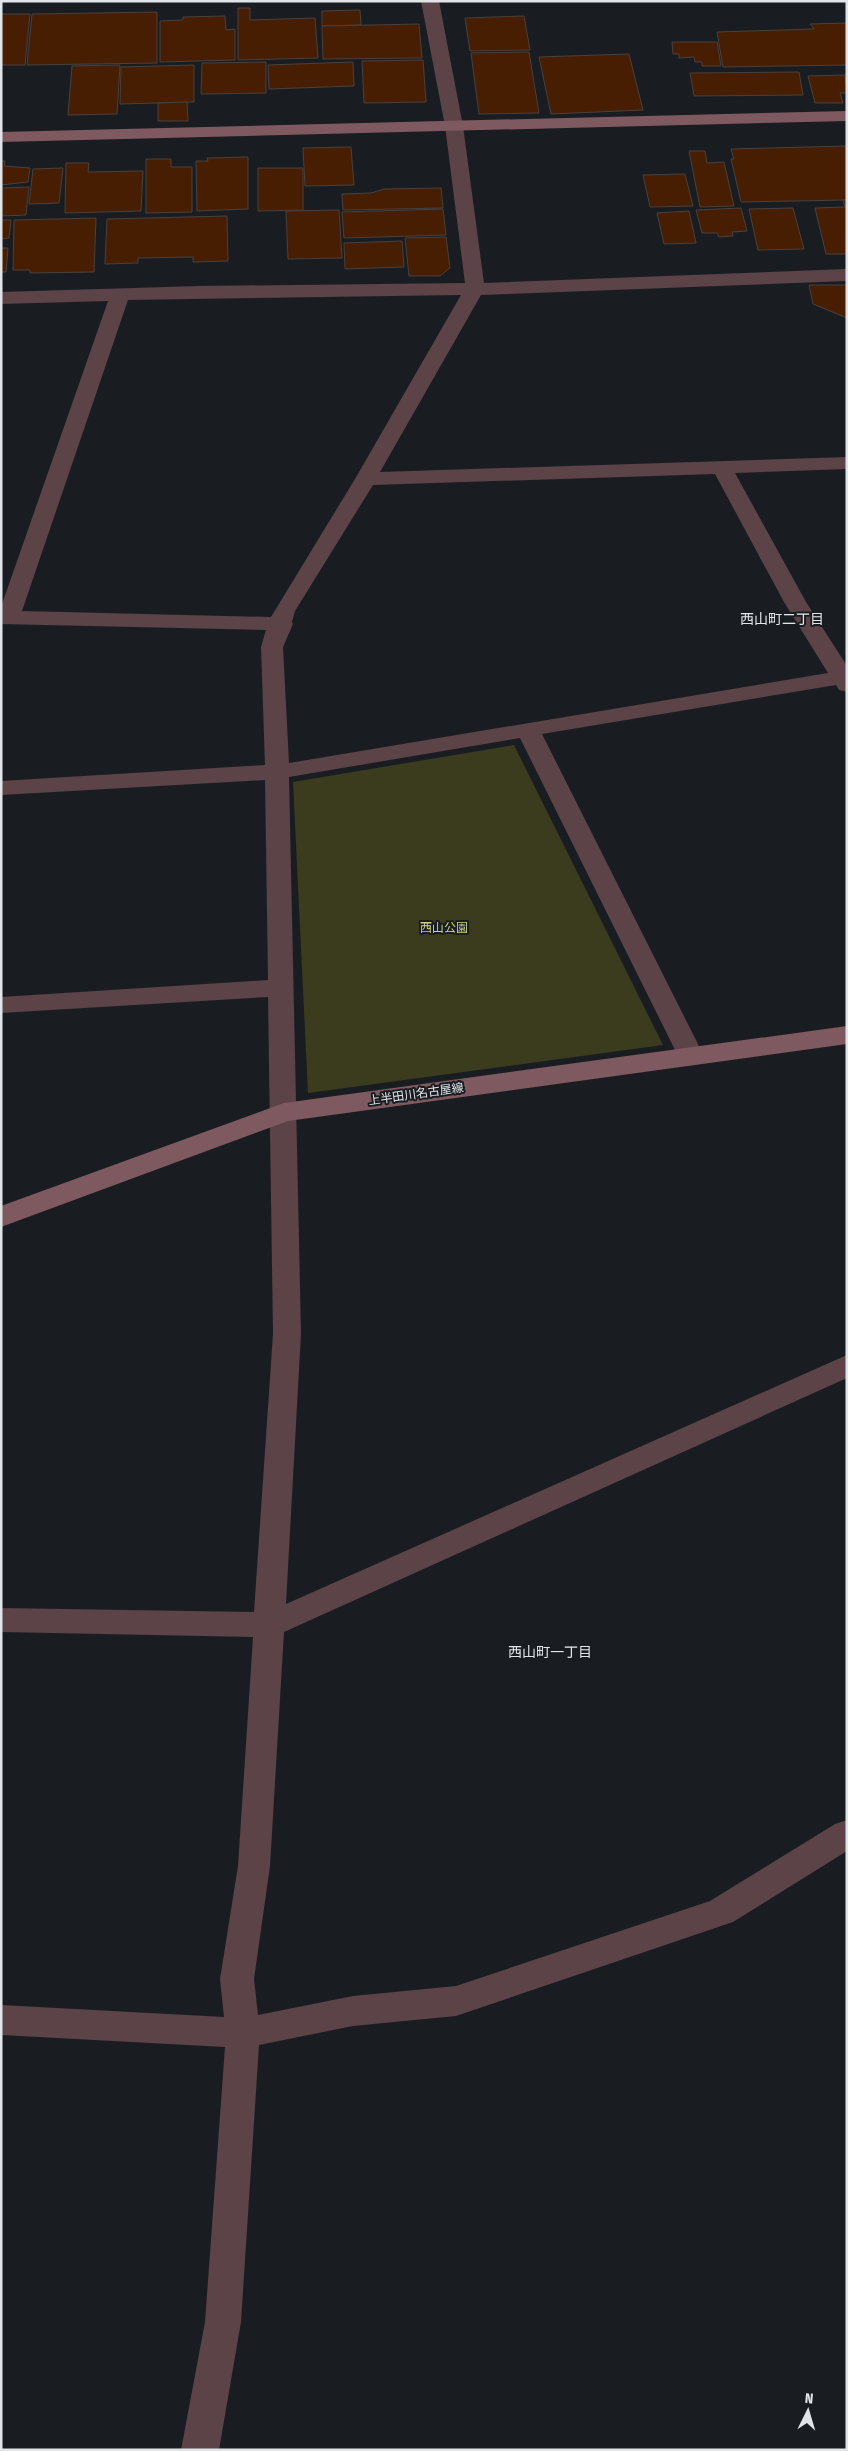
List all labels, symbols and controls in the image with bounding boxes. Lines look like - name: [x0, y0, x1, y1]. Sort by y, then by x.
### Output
- district label: 西山町二丁目: [740, 611, 824, 628]
- park label: 西山公園: [420, 921, 468, 935]
- street label: 上半田川名古屋線: [367, 1080, 465, 1108]
- district label: 西山町一丁目: [508, 1644, 592, 1661]
- north arrow: [783, 2386, 833, 2436]
- text: N: [804, 2390, 814, 2407]

